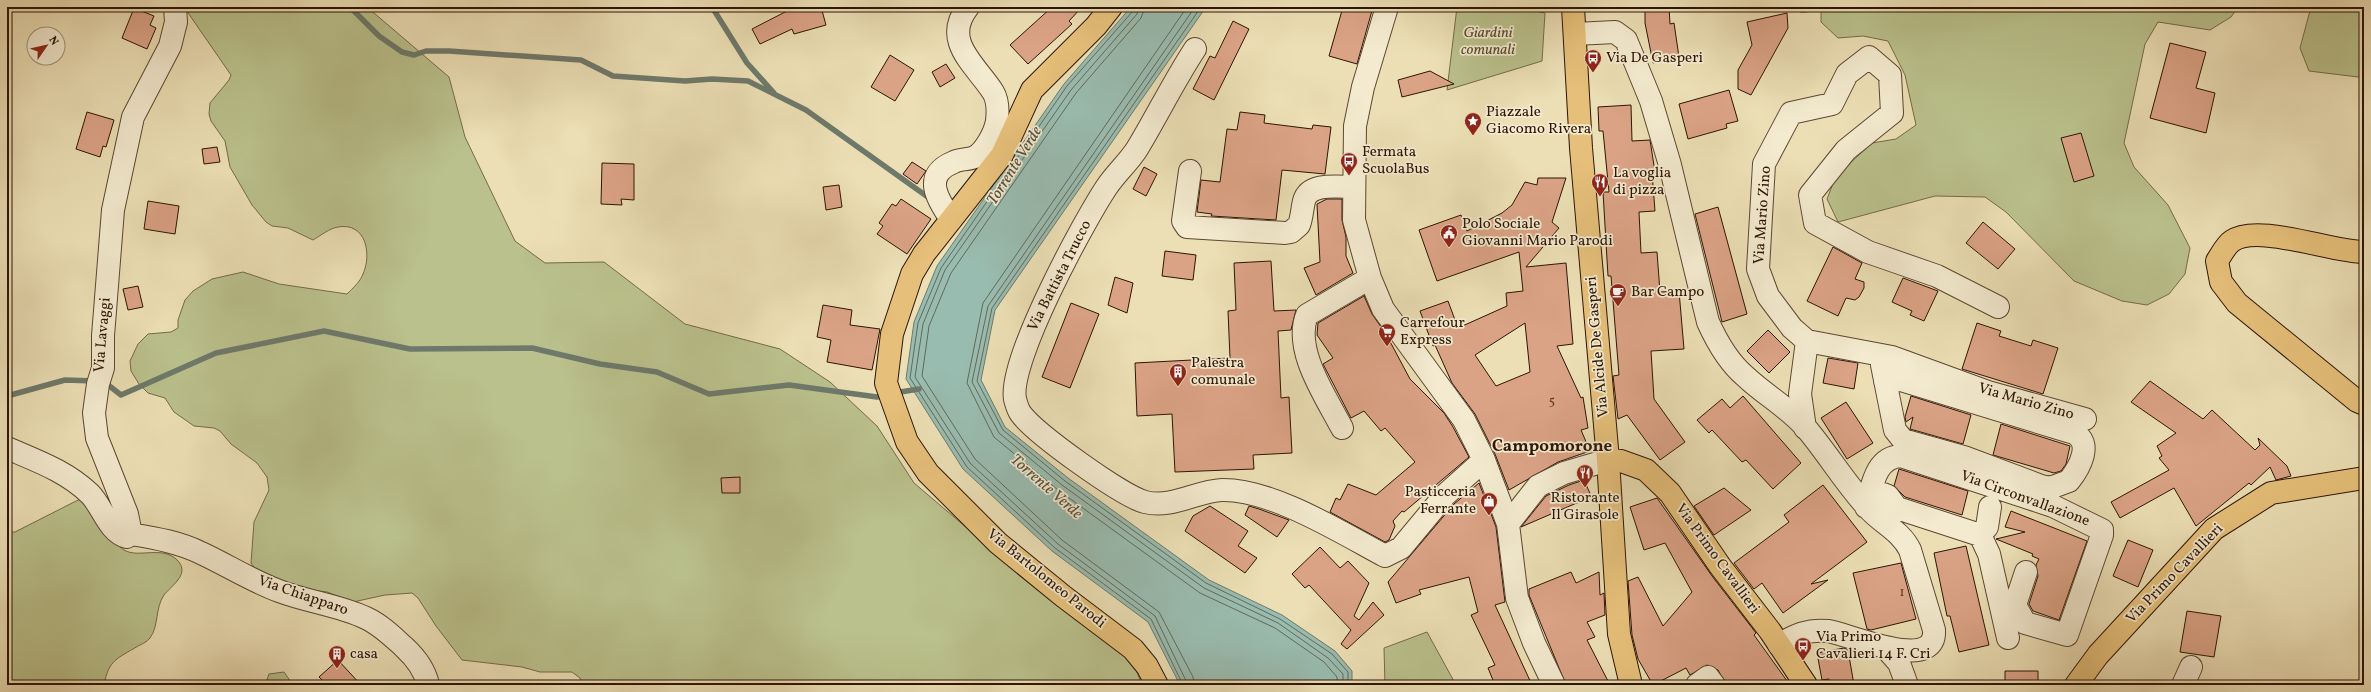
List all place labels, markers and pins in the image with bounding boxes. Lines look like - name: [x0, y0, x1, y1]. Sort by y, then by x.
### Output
- bus stop icon: Via De Gasperi: [1583, 48, 1603, 73]
- place label: Via De Gasperi: [1606, 48, 1703, 69]
- place label: Piazzale Giacomo Rivera: [1486, 102, 1591, 140]
- place icon: Piazzale Giacomo Rivera: [1463, 111, 1483, 136]
- place label: Fermata ScuolaBus: [1362, 142, 1429, 180]
- bus stop icon: Fermata ScuolaBus: [1339, 151, 1359, 176]
- place label: La voglia di pizza: [1613, 163, 1671, 201]
- restaurant icon: La voglia di pizza: [1590, 172, 1610, 197]
- place label: Polo Sociale Giovanni Mario Parodi: [1462, 214, 1613, 252]
- public building icon: Polo Sociale Giovanni Mario Parodi: [1439, 223, 1459, 248]
- cafe icon: Bar Campo: [1608, 282, 1628, 307]
- place label: Bar Campo: [1631, 282, 1704, 303]
- place label: Carrefour Express: [1400, 313, 1465, 351]
- supermarket icon: Carrefour Express: [1377, 322, 1397, 347]
- place label: Palestra comunale: [1191, 353, 1255, 391]
- building icon: Palestra comunale: [1168, 362, 1188, 387]
- restaurant icon: Ristorante Il Girasole: [1575, 463, 1595, 488]
- place label: Pasticceria Ferrante: [1405, 482, 1476, 520]
- place label: Ristorante Il Girasole: [1550, 488, 1620, 526]
- shop icon: Pasticceria Ferrante: [1479, 491, 1499, 516]
- place label: Via Primo Cavalieri 14 F. Cri: [1816, 627, 1931, 665]
- bus stop icon: Via Primo Cavalieri 14 F. Cri: [1793, 636, 1813, 661]
- building icon: casa: [327, 644, 347, 669]
- place label: casa: [350, 644, 378, 665]

